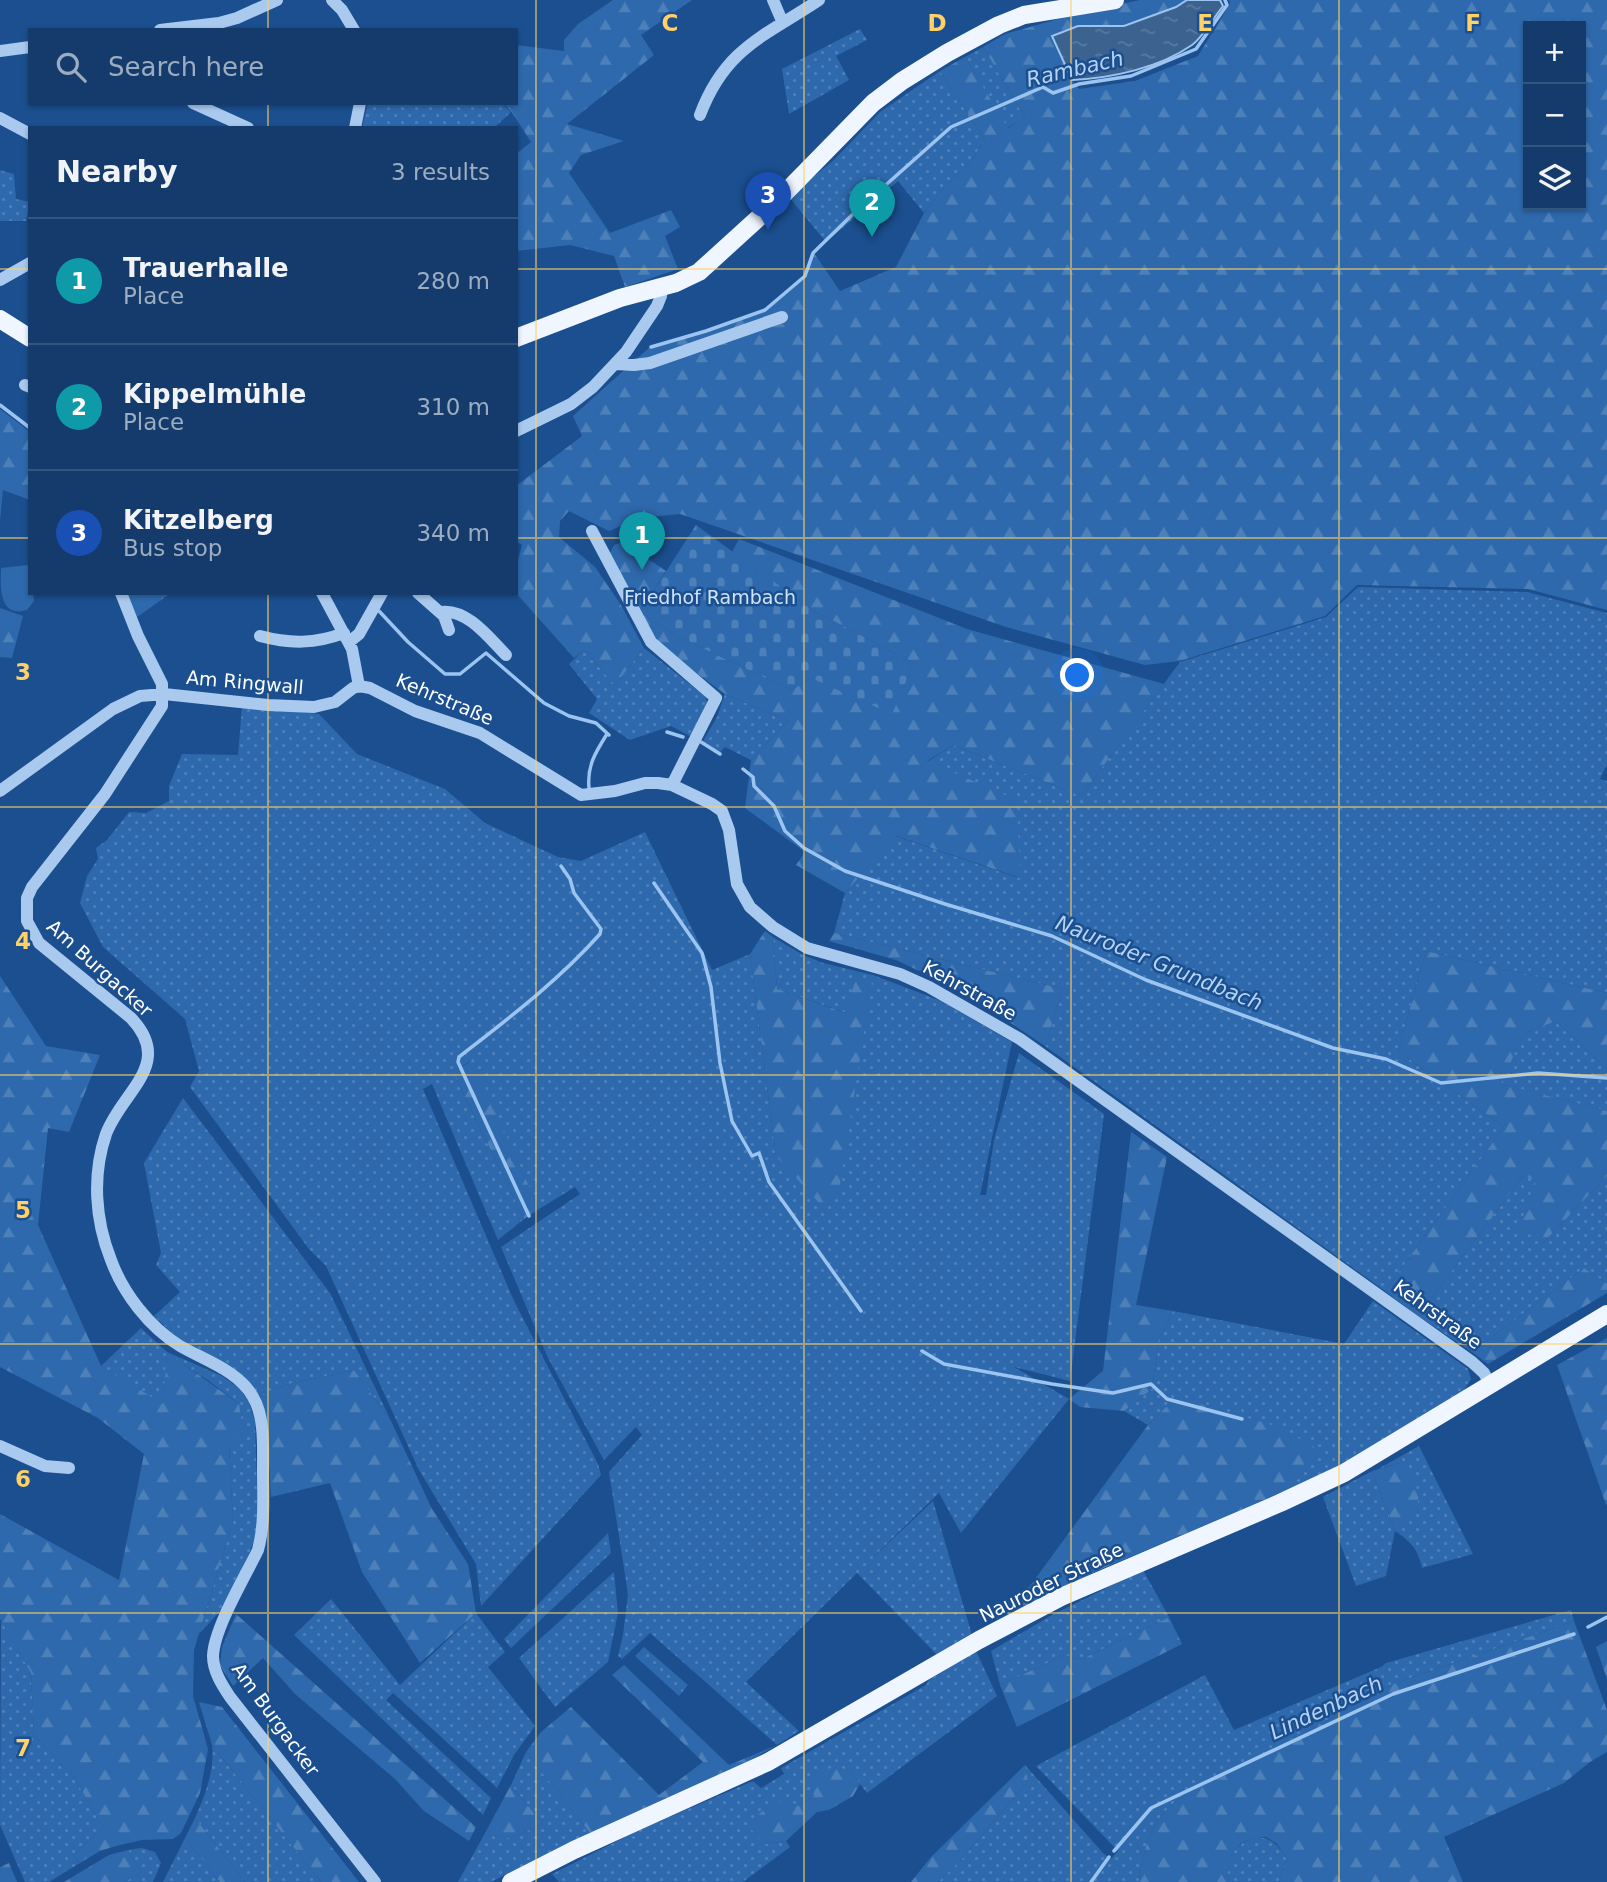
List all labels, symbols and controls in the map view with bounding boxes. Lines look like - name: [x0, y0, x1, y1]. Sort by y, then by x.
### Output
- text: C: [662, 10, 678, 36]
- text: D: [927, 10, 947, 36]
- text: E: [1197, 10, 1213, 36]
- text: F: [1465, 10, 1481, 36]
- map controls: [1523, 21, 1586, 210]
- button: +: [1523, 21, 1586, 84]
- search box: [28, 28, 518, 105]
- water label: Rambach: [1024, 46, 1126, 92]
- icon: search: [52, 48, 90, 86]
- text: Search here: [108, 52, 264, 82]
- button: −: [1523, 84, 1586, 147]
- button: layers: [1523, 147, 1586, 210]
- text: Nearby: [56, 154, 178, 189]
- text: 3 results: [391, 159, 490, 185]
- pin: 3: [745, 172, 791, 230]
- pin: 2: [849, 179, 895, 237]
- text: Trauerhalle: [123, 253, 289, 283]
- text: 1: [71, 268, 87, 294]
- text: 280 m: [416, 268, 490, 294]
- text: Place: [123, 283, 184, 309]
- text: Kippelmühle: [123, 379, 307, 409]
- text: 2: [71, 394, 87, 420]
- text: 310 m: [416, 394, 490, 420]
- text: Place: [123, 409, 184, 435]
- text: Kitzelberg: [123, 505, 274, 535]
- pin: 1: [619, 512, 665, 570]
- text: 3: [71, 520, 87, 546]
- text: 340 m: [416, 520, 490, 546]
- text: Bus stop: [123, 535, 222, 561]
- park label: Friedhof Rambach: [624, 586, 796, 608]
- your location: [1060, 658, 1094, 692]
- text: 3: [15, 659, 31, 685]
- street label: Am Ringwall: [185, 666, 305, 698]
- street label: Kehrstraße: [393, 669, 497, 729]
- water label: Nauroder Grundbach: [1052, 911, 1266, 1015]
- street label: Am Burgacker: [43, 915, 157, 1021]
- text: 4: [15, 928, 31, 954]
- street label: Kehrstraße: [919, 955, 1021, 1025]
- text: 5: [15, 1197, 31, 1223]
- street label: Kehrstraße: [1390, 1275, 1486, 1353]
- text: 6: [15, 1466, 31, 1492]
- street label: Nauroder Straße: [976, 1538, 1126, 1626]
- street label: Am Burgacker: [228, 1658, 324, 1780]
- water label: Lindenbach: [1266, 1671, 1386, 1745]
- text: 7: [15, 1735, 31, 1761]

